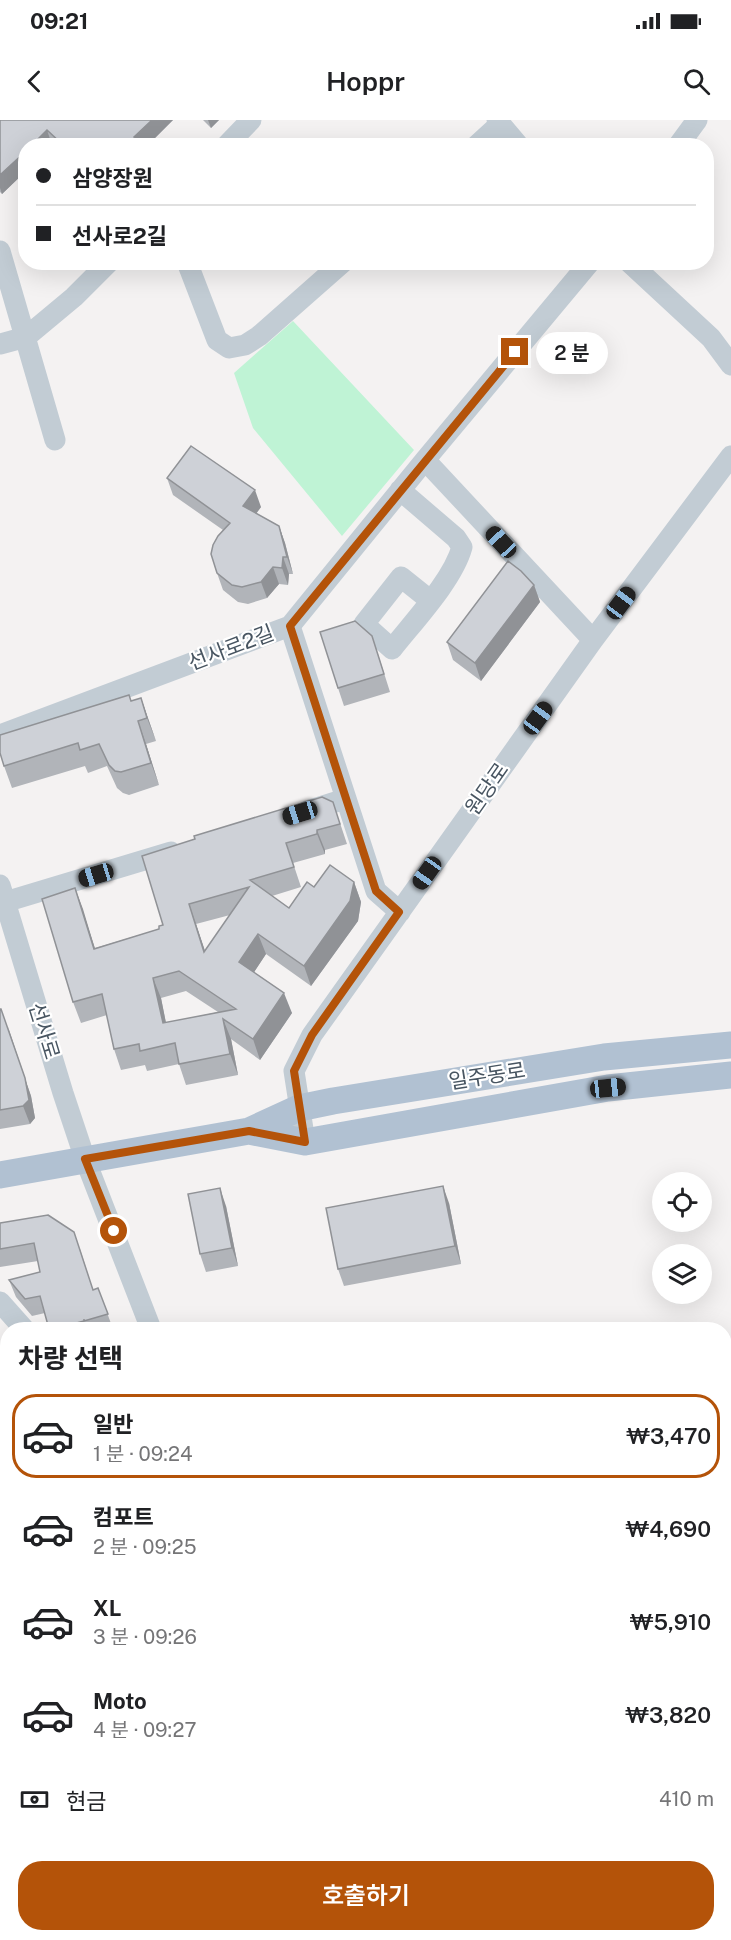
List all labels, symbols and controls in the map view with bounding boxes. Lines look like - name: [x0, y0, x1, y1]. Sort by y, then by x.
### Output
- text: 09:21: [30, 8, 88, 34]
- icon: back: [18, 65, 51, 98]
- text: Hoppr: [326, 65, 405, 97]
- icon: search: [680, 65, 713, 98]
- text: 삼양장원: [72, 165, 153, 191]
- text: 선사로2길: [72, 223, 167, 249]
- callout: 2 분: [536, 331, 608, 373]
- route end: [501, 338, 528, 365]
- text: 2 분: [554, 341, 590, 365]
- car: [482, 523, 520, 561]
- car: [603, 583, 639, 623]
- street label: 선사로2길: [184, 620, 277, 675]
- car: [520, 698, 556, 738]
- street label: 원당로: [460, 758, 513, 820]
- car: [280, 799, 320, 827]
- car: [409, 853, 445, 893]
- car: [76, 861, 116, 889]
- street label: 선사로: [24, 999, 65, 1062]
- street label: 일주동로: [447, 1057, 527, 1094]
- car: [589, 1077, 627, 1099]
- map controls: [652, 1172, 712, 1304]
- button: locate: [652, 1172, 712, 1232]
- route start: [100, 1217, 127, 1244]
- button: layers: [652, 1244, 712, 1304]
- text: 차량 선택: [18, 1342, 123, 1374]
- icon: car: [21, 1409, 75, 1463]
- text: 일반: [93, 1411, 133, 1437]
- text: ₩3,470: [626, 1423, 711, 1449]
- text: 1 분 · 09:24: [93, 1442, 193, 1466]
- icon: car: [21, 1502, 75, 1556]
- text: 컴포트: [93, 1504, 154, 1530]
- text: ₩4,690: [625, 1516, 711, 1542]
- text: 2 분 · 09:25: [93, 1535, 197, 1559]
- icon: car: [21, 1595, 75, 1649]
- text: XL: [93, 1595, 121, 1621]
- text: ₩5,910: [630, 1609, 711, 1635]
- text: 3 분 · 09:26: [93, 1625, 197, 1649]
- icon: car: [21, 1688, 75, 1742]
- text: Moto: [93, 1688, 147, 1714]
- text: ₩3,820: [625, 1702, 711, 1728]
- text: 4 분 · 09:27: [93, 1718, 196, 1742]
- icon: cash: [18, 1783, 51, 1816]
- text: 410 m: [659, 1787, 714, 1811]
- text: 현금: [66, 1788, 106, 1814]
- button: 호출하기: [18, 1861, 714, 1930]

